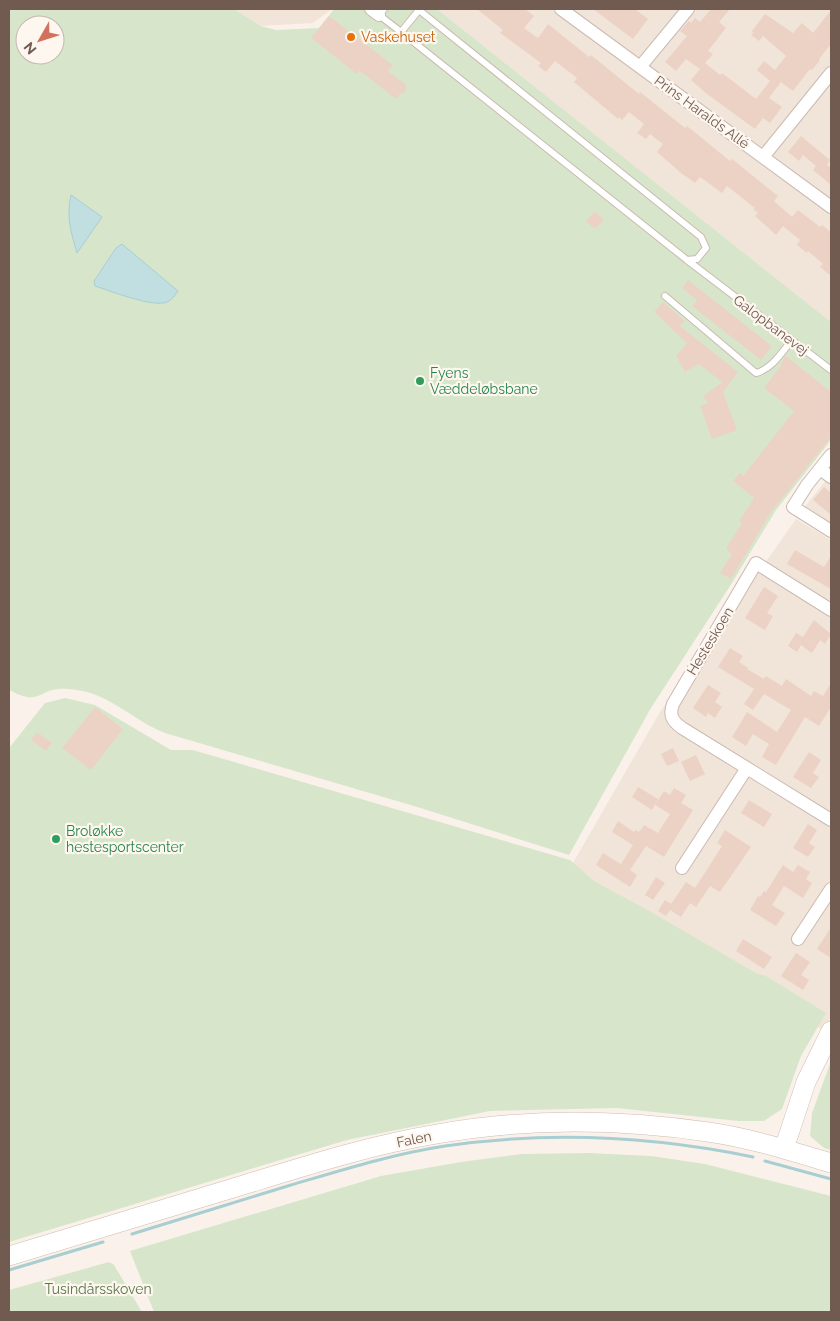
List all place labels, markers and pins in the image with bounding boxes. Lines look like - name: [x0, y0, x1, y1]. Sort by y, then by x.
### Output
- place label: Vaskehuset: [361, 29, 436, 45]
- marker: Vaskehuset: [345, 31, 357, 43]
- place label: Fyens Væddeløbsbane: [430, 365, 538, 397]
- marker: Fyens Væddeløbsbane: [414, 375, 426, 387]
- place label: Broløkke hestesportscenter: [66, 823, 184, 855]
- marker: Broløkke hestesportscenter: [50, 833, 62, 845]

